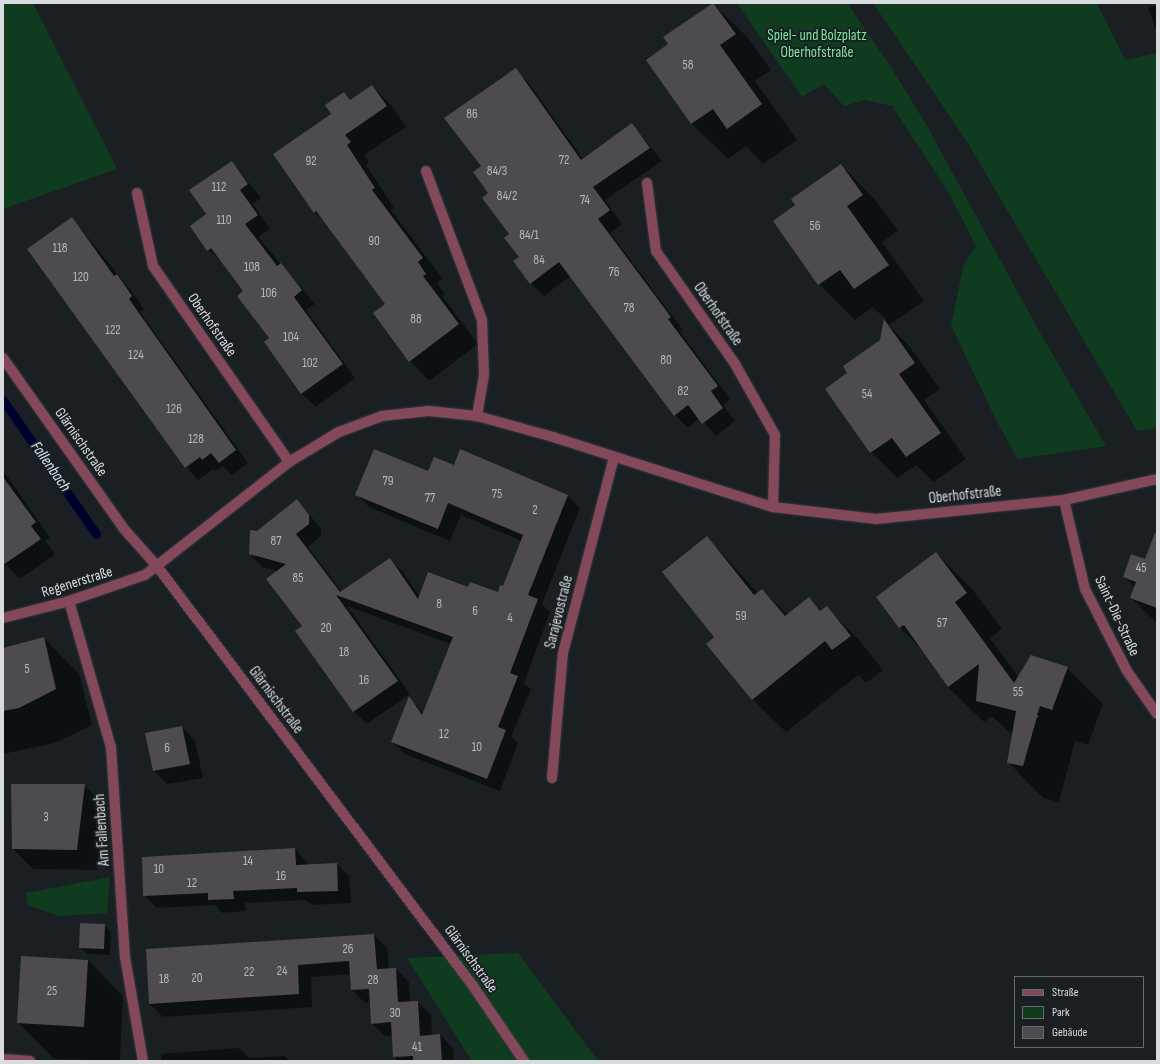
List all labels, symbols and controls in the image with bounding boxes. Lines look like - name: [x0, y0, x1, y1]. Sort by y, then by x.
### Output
- park label: Spiel- und Bolzplatz Oberhofstraße: [767, 26, 867, 61]
- house number: 58: [683, 57, 693, 73]
- house number: 86: [466, 106, 478, 122]
- house number: 72: [559, 152, 569, 168]
- house number: 92: [305, 153, 317, 169]
- house number: 84/3: [487, 163, 507, 179]
- house number: 112: [212, 179, 226, 195]
- house number: 84/2: [497, 188, 517, 204]
- house number: 74: [580, 192, 590, 208]
- house number: 110: [217, 212, 231, 228]
- house number: 56: [810, 218, 820, 234]
- house number: 84/1: [519, 227, 539, 243]
- house number: 90: [368, 233, 380, 249]
- house number: 118: [53, 240, 67, 256]
- house number: 84: [533, 252, 545, 268]
- house number: 108: [244, 259, 260, 275]
- house number: 76: [609, 264, 619, 280]
- house number: 120: [73, 269, 89, 285]
- street label: Oberhofstraße: [690, 279, 746, 349]
- house number: 106: [261, 285, 277, 301]
- street label: Oberhofstraße: [184, 290, 240, 360]
- house number: 78: [624, 300, 634, 316]
- house number: 88: [410, 311, 422, 327]
- house number: 122: [105, 322, 121, 338]
- house number: 104: [283, 329, 299, 345]
- house number: 124: [128, 347, 144, 363]
- house number: 80: [660, 352, 672, 368]
- house number: 102: [302, 355, 318, 371]
- house number: 82: [677, 383, 689, 399]
- house number: 54: [862, 386, 872, 402]
- house number: 126: [166, 401, 182, 417]
- street label: Glärnischstraße: [51, 404, 111, 480]
- house number: 128: [188, 431, 204, 447]
- water label: Fallenbach: [26, 438, 74, 496]
- house number: 79: [383, 473, 393, 489]
- street label: Oberhofstraße: [928, 482, 1002, 508]
- house number: 75: [492, 486, 502, 502]
- house number: 77: [425, 490, 435, 506]
- house number: 2: [532, 502, 538, 518]
- house number: 87: [271, 533, 281, 549]
- house number: 45: [1136, 560, 1146, 576]
- street label: Regenerstraße: [39, 563, 115, 601]
- house number: 85: [293, 570, 303, 586]
- street label: Saint-Die-Straße: [1091, 573, 1143, 659]
- street label: Sarajevostraße: [541, 574, 577, 650]
- house number: 8: [436, 596, 442, 612]
- house number: 6: [472, 603, 478, 619]
- house number: 59: [736, 608, 746, 624]
- house number: 4: [507, 610, 513, 626]
- house number: 57: [937, 615, 947, 631]
- house number: 20: [320, 620, 332, 636]
- house number: 18: [339, 644, 349, 660]
- house number: 5: [24, 661, 30, 677]
- street label: Glärnischstraße: [245, 663, 307, 737]
- house number: 16: [359, 672, 369, 688]
- house number: 55: [1013, 684, 1023, 700]
- house number: 12: [439, 726, 449, 742]
- house number: 10: [472, 739, 482, 755]
- house number: 6: [164, 740, 170, 756]
- street label: Am Fallenbach: [90, 793, 114, 867]
- house number: 3: [43, 809, 49, 825]
- house number: 14: [243, 853, 253, 869]
- house number: 10: [154, 861, 164, 877]
- house number: 16: [276, 868, 286, 884]
- house number: 12: [187, 875, 197, 891]
- street label: Glärnischstraße: [440, 922, 502, 996]
- house number: 26: [342, 941, 354, 957]
- house number: 24: [277, 963, 287, 979]
- house number: 22: [244, 964, 254, 980]
- house number: 20: [191, 970, 203, 986]
- house number: 18: [159, 971, 169, 987]
- house number: 28: [367, 972, 379, 988]
- legend: [1014, 976, 1144, 1048]
- house number: 25: [47, 983, 57, 999]
- text: Straße: [1052, 985, 1079, 1000]
- house number: 30: [389, 1005, 401, 1021]
- text: Park: [1052, 1005, 1070, 1020]
- text: Gebäude: [1052, 1025, 1087, 1040]
- house number: 41: [412, 1039, 422, 1055]

